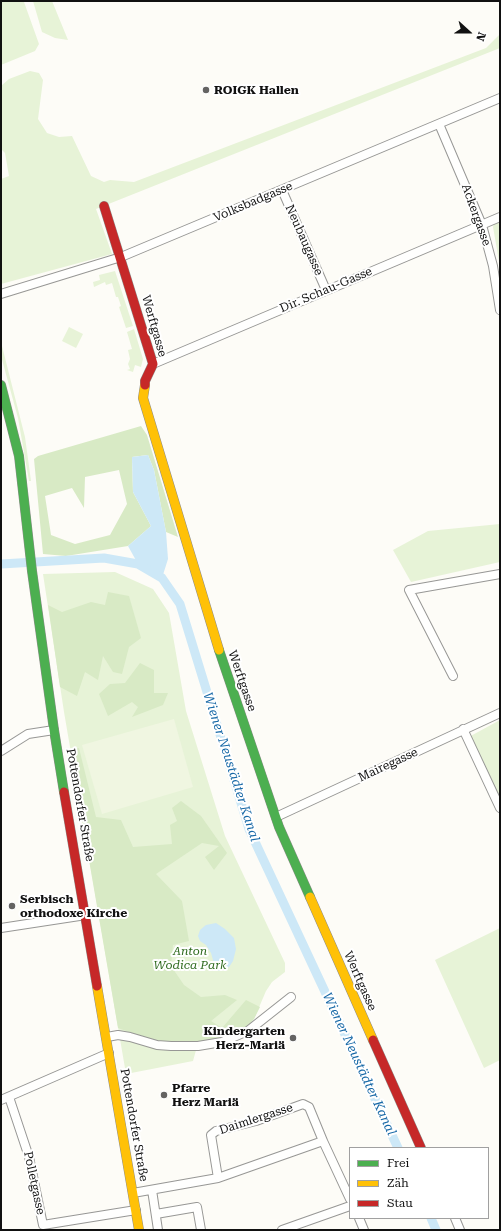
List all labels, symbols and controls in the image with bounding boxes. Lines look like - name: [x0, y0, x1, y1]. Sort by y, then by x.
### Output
- north arrow: [449, 12, 489, 52]
- text: N: [473, 30, 488, 43]
- place label: ROIGK Hallen: [214, 83, 299, 97]
- marker: ROIGK Hallen: [201, 85, 211, 95]
- street label: Volksbadgasse: [211, 179, 295, 225]
- street label: Ackergasse: [458, 182, 494, 248]
- street label: Neubaugasse: [282, 202, 326, 278]
- street label: Dir. Schau-Gasse: [278, 264, 374, 316]
- street label: Werftgasse: [138, 293, 170, 359]
- street label: Werftgasse: [225, 649, 259, 713]
- water label: Wiener Neustädter Kanal: [199, 690, 263, 844]
- street label: Mairegasse: [356, 745, 420, 785]
- street label: Pottendorfer Straße: [63, 747, 97, 863]
- place label: Serbisch orthodoxe Kirche: [20, 892, 127, 920]
- marker: Serbisch orthodoxe Kirche: [7, 901, 17, 911]
- park label: Anton Wodica Park: [154, 944, 226, 972]
- street label: Werftgasse: [340, 949, 380, 1013]
- water label: Wiener Neustädter Kanal: [319, 990, 399, 1138]
- place label: Kindergarten Herz-Mariä: [203, 1024, 285, 1052]
- marker: Kindergarten Herz-Mariä: [288, 1033, 298, 1043]
- street label: Pottendorfer Straße: [117, 1067, 151, 1183]
- place label: Pfarre Herz Mariä: [172, 1081, 239, 1109]
- marker: Pfarre Herz Mariä: [159, 1090, 169, 1100]
- street label: Daimlergasse: [217, 1100, 295, 1138]
- legend: [349, 1147, 489, 1219]
- street label: Polletgasse: [20, 1150, 48, 1216]
- text: Frei: [387, 1156, 409, 1170]
- text: Zäh: [387, 1176, 409, 1190]
- text: Stau: [387, 1196, 413, 1210]

